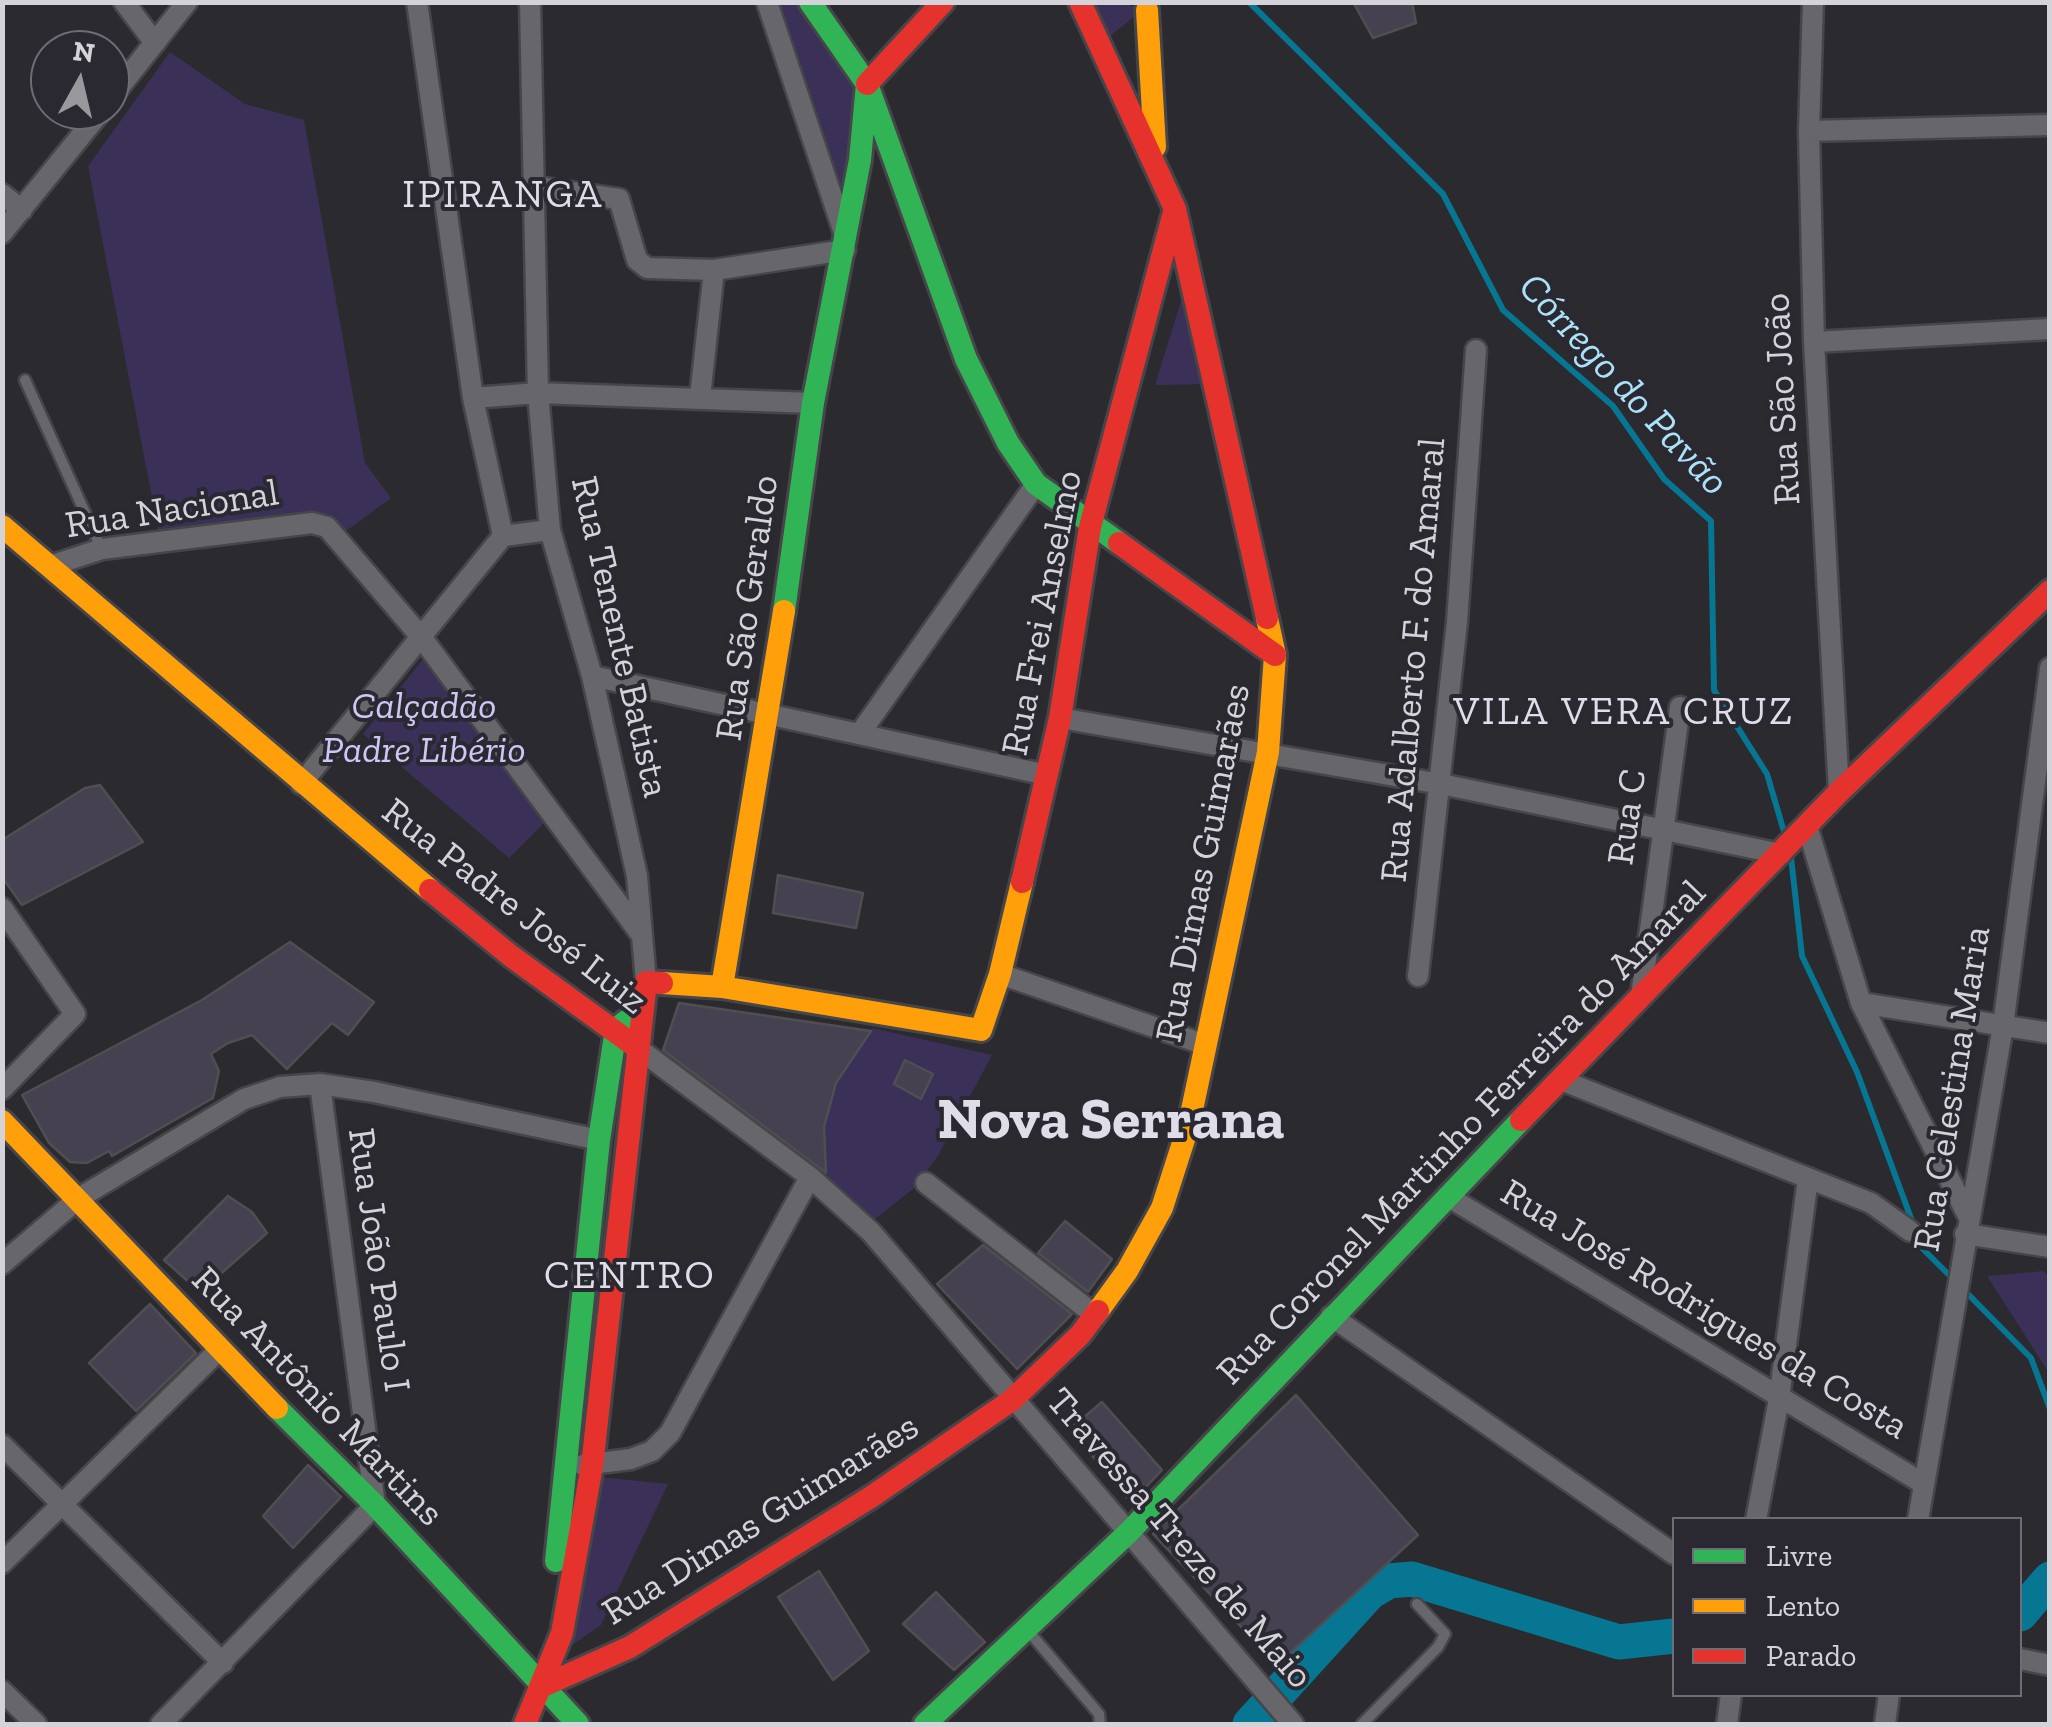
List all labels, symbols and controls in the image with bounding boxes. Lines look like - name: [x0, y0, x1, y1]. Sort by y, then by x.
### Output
- north arrow: [30, 30, 130, 130]
- text: N: [71, 34, 97, 70]
- district label: IPIRANGA: [402, 172, 604, 220]
- water label: Córrego do Pavão: [1508, 264, 1738, 506]
- street label: Rua São João: [1755, 292, 1811, 506]
- street label: Rua Adalberto F. do Amaral: [1372, 436, 1456, 884]
- street label: Rua Frei Anselmo: [993, 467, 1093, 759]
- street label: Rua Nacional: [62, 471, 282, 549]
- street label: Rua Tenente Batista: [560, 472, 678, 802]
- street label: Rua São Geraldo: [707, 472, 789, 744]
- street label: Rua Dimas Guimarães: [1147, 680, 1261, 1046]
- park label: Calçadão Padre Libério: [322, 684, 526, 774]
- district label: VILA VERA CRUZ: [1453, 689, 1795, 737]
- street label: Rua C: [1599, 766, 1657, 868]
- street label: Rua Padre José Luiz: [372, 789, 656, 1025]
- street label: Rua Coronel Martinho Ferreira do Amaral: [1208, 871, 1716, 1395]
- street label: Rua Celestina Maria: [1905, 923, 2001, 1255]
- district label: Nova Serrana: [937, 1086, 1285, 1156]
- street label: Rua João Paulo I: [337, 1125, 419, 1395]
- street label: Rua José Rodrigues da Costa: [1492, 1170, 1916, 1450]
- district label: CENTRO: [544, 1253, 716, 1301]
- street label: Rua Antônio Martins: [182, 1258, 452, 1536]
- street label: Travessa Treze de Maio: [1036, 1379, 1322, 1699]
- street label: Rua Dimas Guimarães: [595, 1404, 927, 1636]
- legend: [1672, 1517, 2022, 1697]
- text: Livre: [1766, 1538, 1832, 1574]
- text: Lento: [1766, 1588, 1840, 1624]
- text: Parado: [1766, 1638, 1856, 1674]

